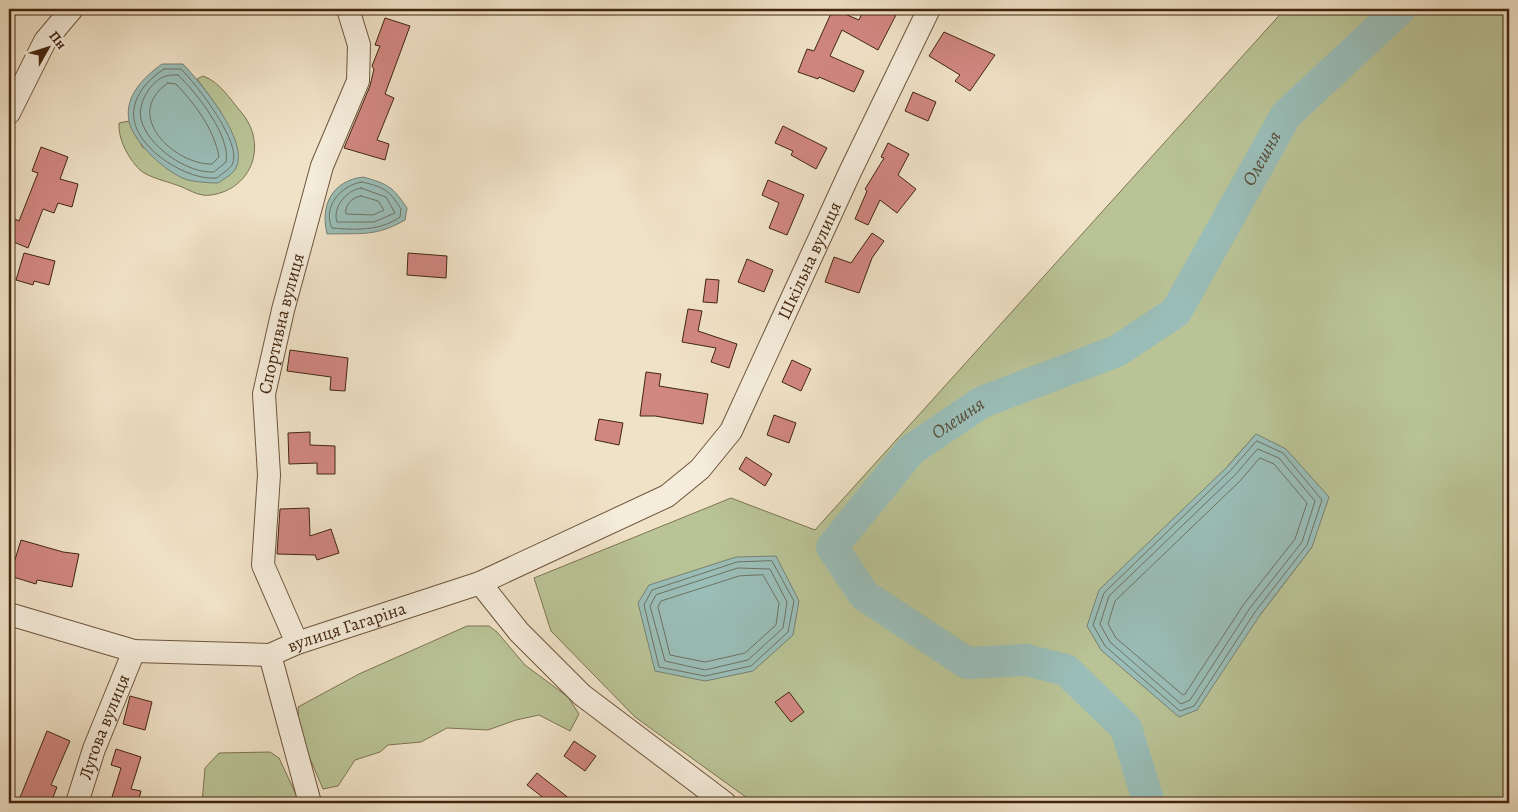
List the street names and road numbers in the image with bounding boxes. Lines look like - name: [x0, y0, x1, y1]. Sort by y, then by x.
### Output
- street label: Шкільна вулиця: [772, 198, 847, 324]
- street label: Спортивна вулиця: [252, 250, 310, 396]
- street label: вулиця Гагаріна: [283, 596, 410, 658]
- street label: Лугова вулиця: [73, 670, 135, 782]

